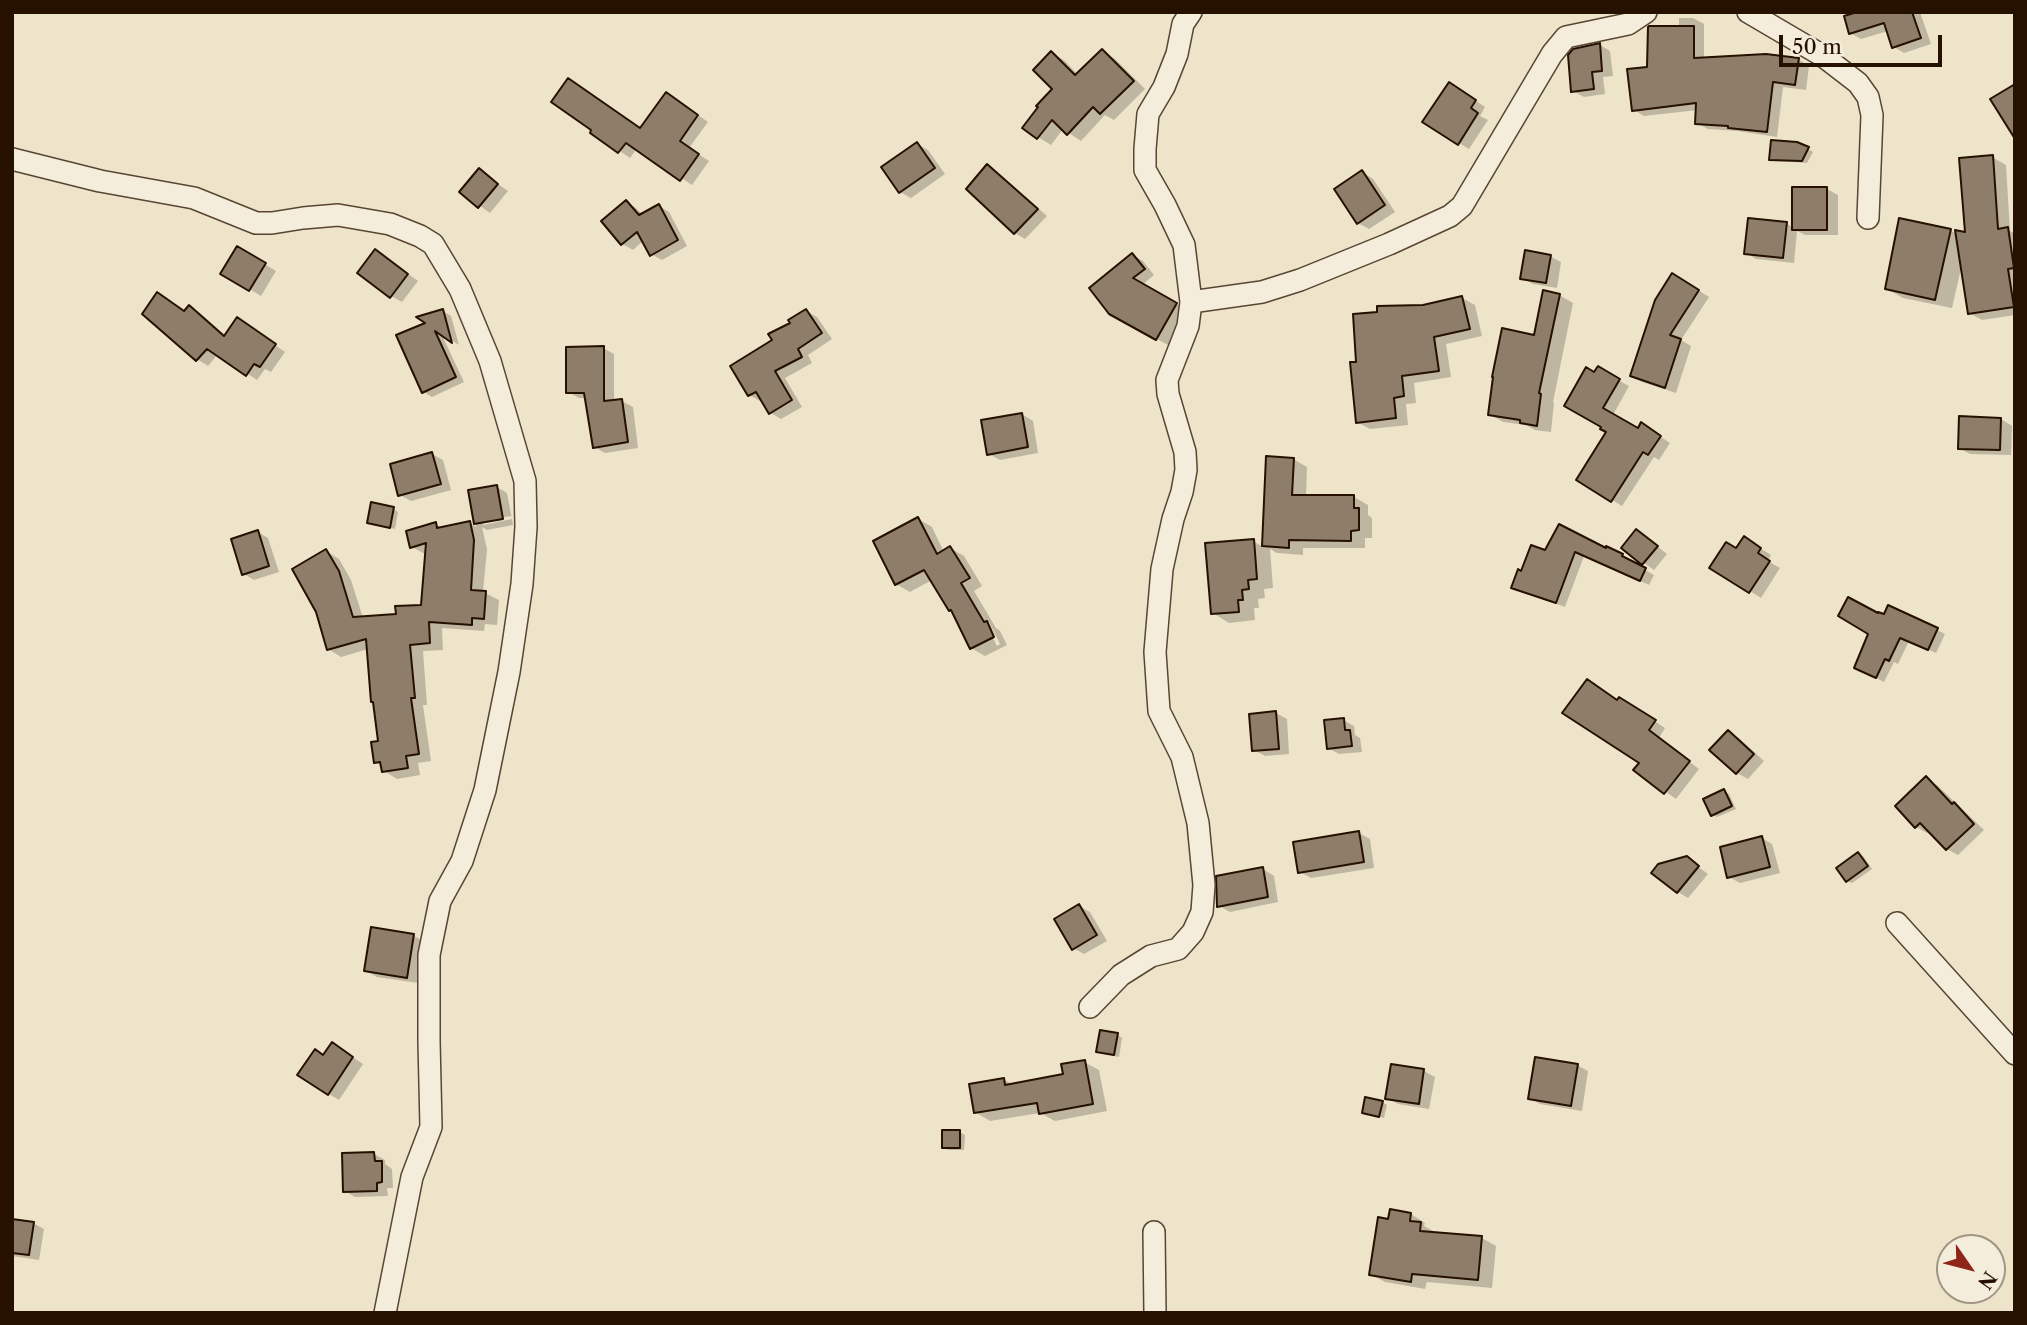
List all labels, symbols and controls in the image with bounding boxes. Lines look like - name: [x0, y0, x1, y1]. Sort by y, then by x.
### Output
- scale bar: [1782, 21, 1945, 65]
- text: 50 m: [1792, 34, 1842, 59]
- north arrow: [1936, 1234, 2006, 1304]
- text: N: [1973, 1267, 2001, 1294]

